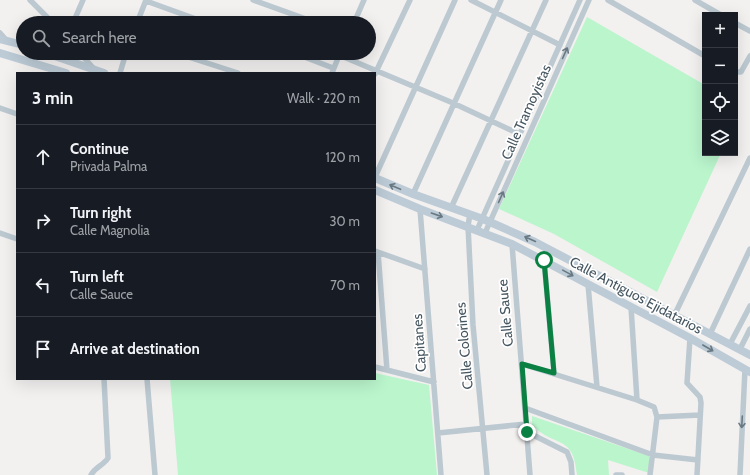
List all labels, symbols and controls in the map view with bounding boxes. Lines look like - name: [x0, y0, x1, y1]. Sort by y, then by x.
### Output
- map controls: [702, 12, 738, 156]
- button: +: [702, 12, 738, 48]
- search box: [16, 16, 376, 60]
- icon: search: [30, 27, 52, 49]
- text: Search here: [62, 29, 137, 47]
- one-way arrow: [562, 47, 569, 59]
- button: −: [702, 48, 738, 84]
- street label: Calle Tramoyistas: [497, 61, 555, 162]
- button: locate: [702, 84, 738, 120]
- text: 3 min: [32, 88, 73, 108]
- text: Walk · 220 m: [287, 90, 360, 106]
- button: layers: [702, 120, 738, 156]
- text: Continue: [70, 140, 129, 158]
- icon: ahead: [32, 146, 54, 168]
- text: 120 m: [326, 149, 360, 165]
- text: Privada Palma: [70, 158, 147, 174]
- one-way arrow: [390, 183, 402, 190]
- one-way arrow: [498, 192, 505, 204]
- text: Turn right: [70, 204, 131, 222]
- icon: right: [32, 210, 54, 232]
- one-way arrow: [430, 212, 443, 219]
- text: 30 m: [330, 213, 360, 229]
- text: Calle Magnolia: [70, 222, 150, 238]
- one-way arrow: [524, 235, 536, 242]
- route start: [535, 251, 553, 269]
- street label: Calle Antiguos Ejidatarios: [567, 252, 706, 338]
- text: Turn left: [70, 268, 124, 286]
- one-way arrow: [562, 270, 574, 278]
- icon: left: [32, 274, 54, 296]
- text: 70 m: [330, 277, 360, 293]
- street label: Calle Sauce: [493, 278, 517, 348]
- text: Calle Sauce: [70, 286, 133, 302]
- street label: Calle Colorines: [451, 301, 477, 390]
- street label: Capitanes: [408, 313, 430, 373]
- icon: arrive: [32, 338, 54, 360]
- text: Arrive at destination: [70, 340, 200, 358]
- one-way arrow: [701, 345, 713, 353]
- one-way arrow: [739, 415, 746, 428]
- route end: [518, 423, 536, 441]

